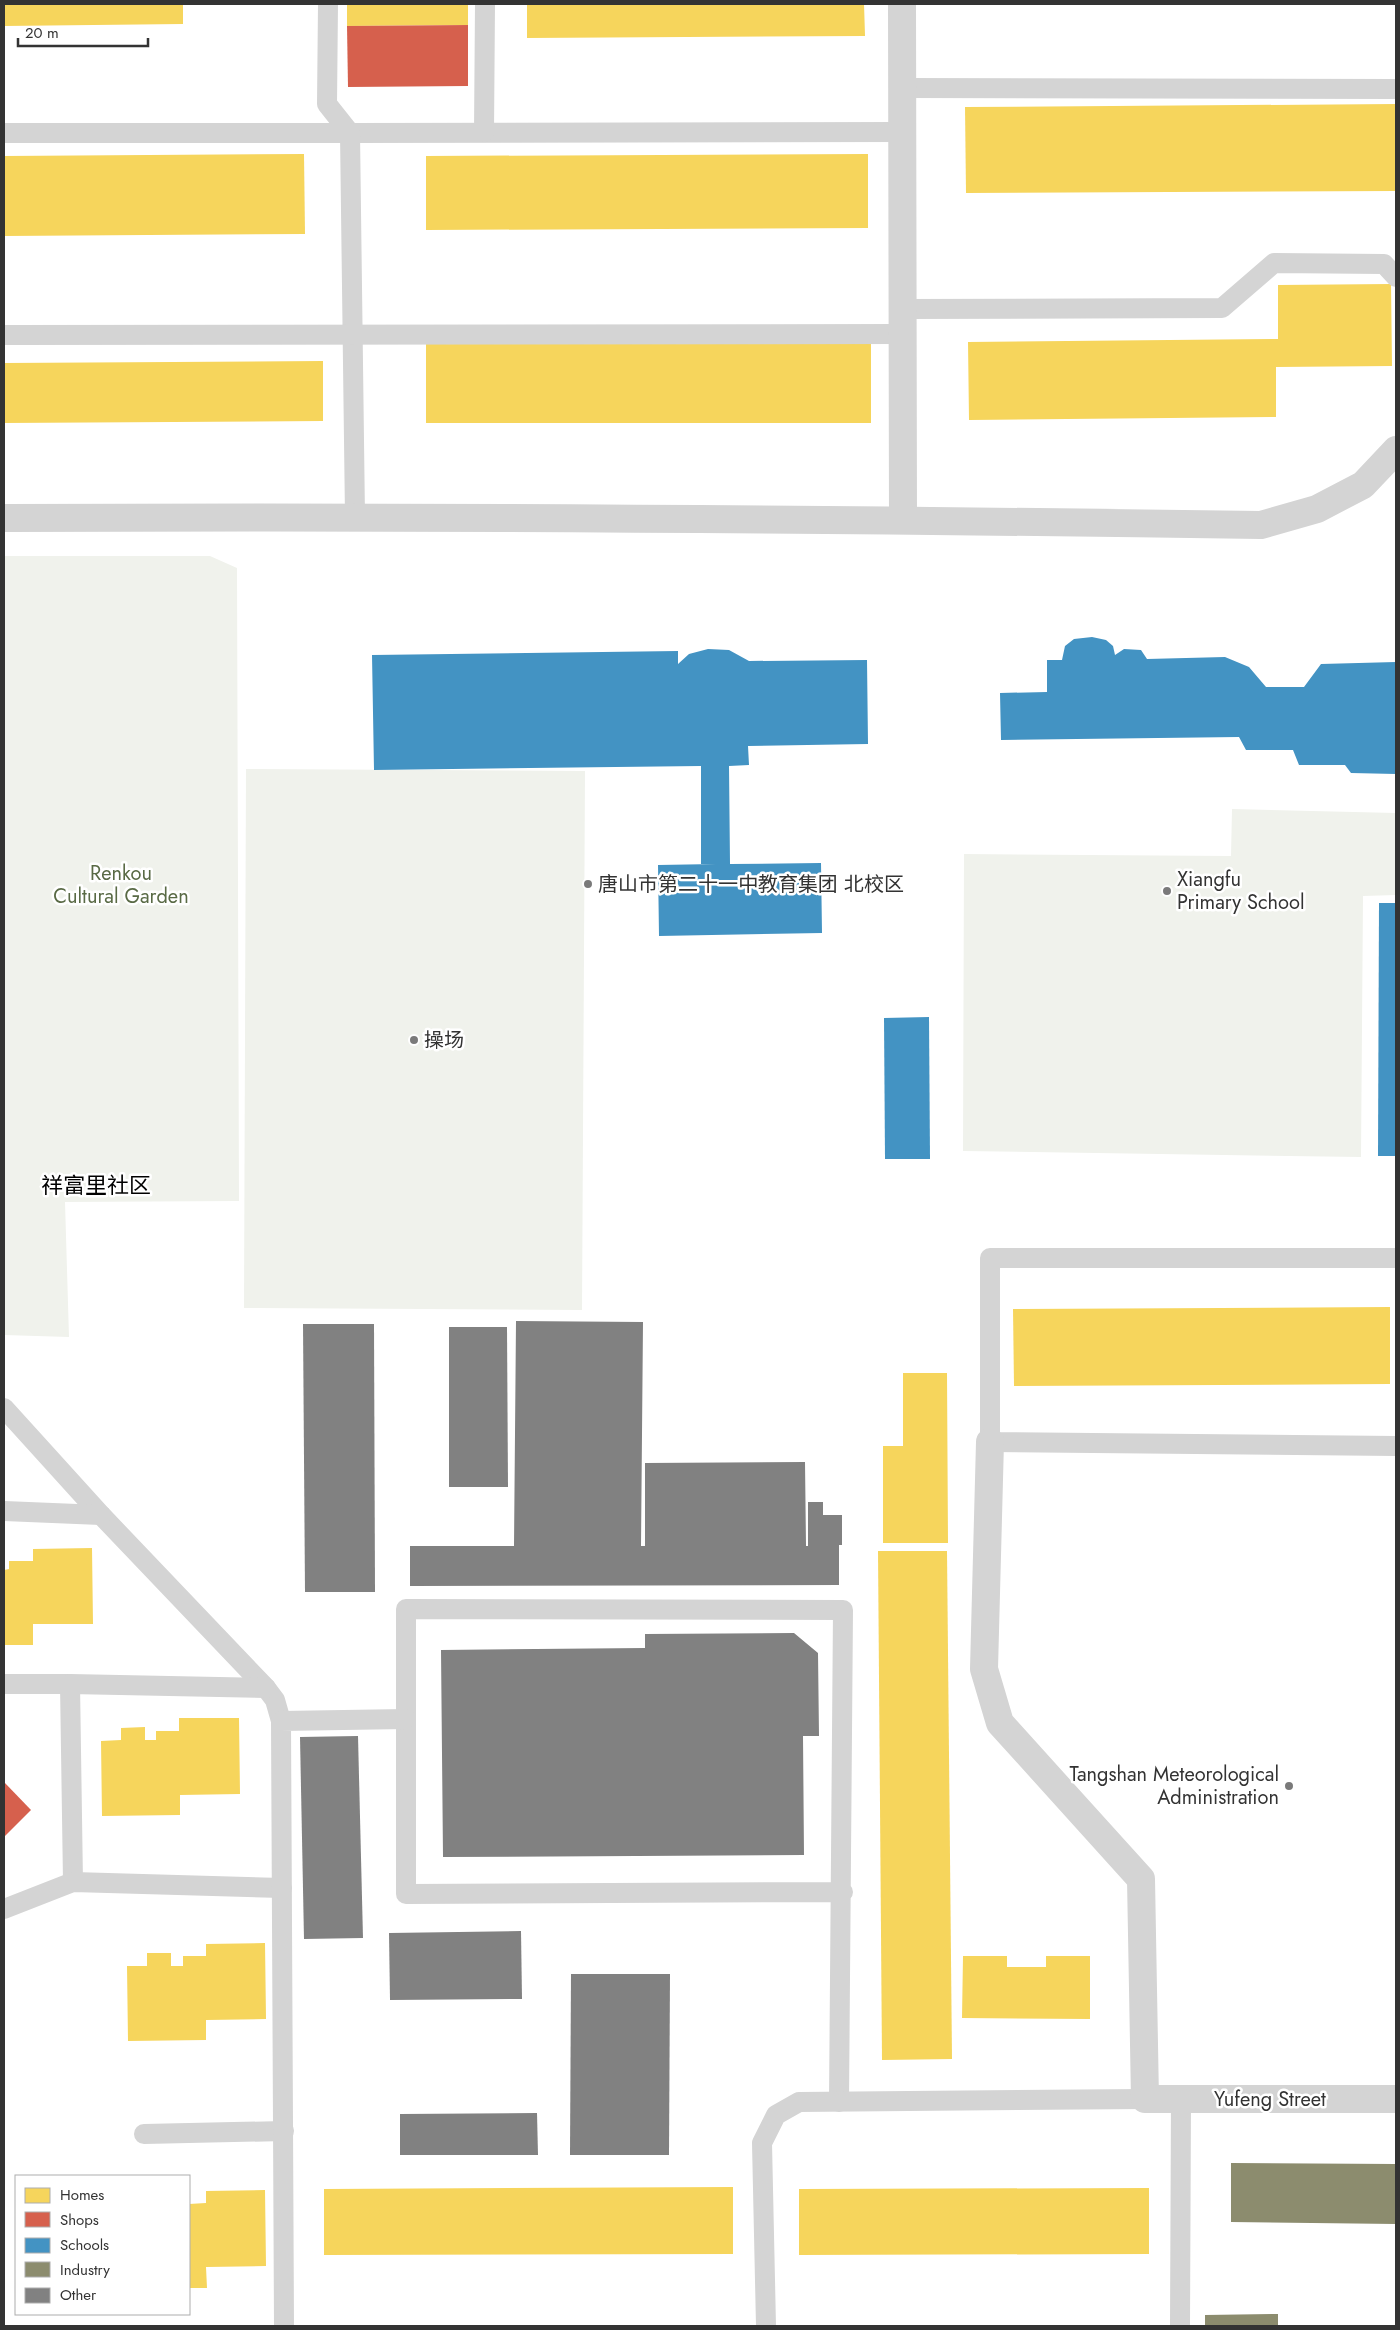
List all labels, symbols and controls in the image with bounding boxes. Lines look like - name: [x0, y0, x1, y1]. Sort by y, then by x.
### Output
- scale bar: [18, 15, 148, 47]
- text: 20 m: [25, 22, 59, 44]
- park label: Renkou Cultural Garden: [53, 859, 189, 911]
- place label: Xiangfu Primary School: [1177, 865, 1305, 917]
- place label: 唐山市第二十一中教育集团 北校区: [598, 870, 904, 899]
- marker: 唐山市第二十一中教育集团 北校区: [582, 878, 594, 890]
- marker: Xiangfu Primary School: [1161, 885, 1173, 897]
- place label: 操场: [424, 1026, 464, 1055]
- marker: 操场: [408, 1034, 420, 1046]
- district label: 祥富里社区: [41, 1169, 151, 1201]
- place label: Tangshan Meteorological Administration: [1070, 1760, 1279, 1812]
- marker: Tangshan Meteorological Administration: [1283, 1780, 1295, 1792]
- street label: Yufeng Street: [1214, 2085, 1326, 2114]
- legend: [15, 2175, 190, 2315]
- text: Homes: [60, 2184, 104, 2206]
- text: Shops: [60, 2209, 99, 2231]
- text: Schools: [60, 2234, 109, 2256]
- text: Industry: [60, 2259, 110, 2281]
- text: Other: [60, 2284, 97, 2306]

